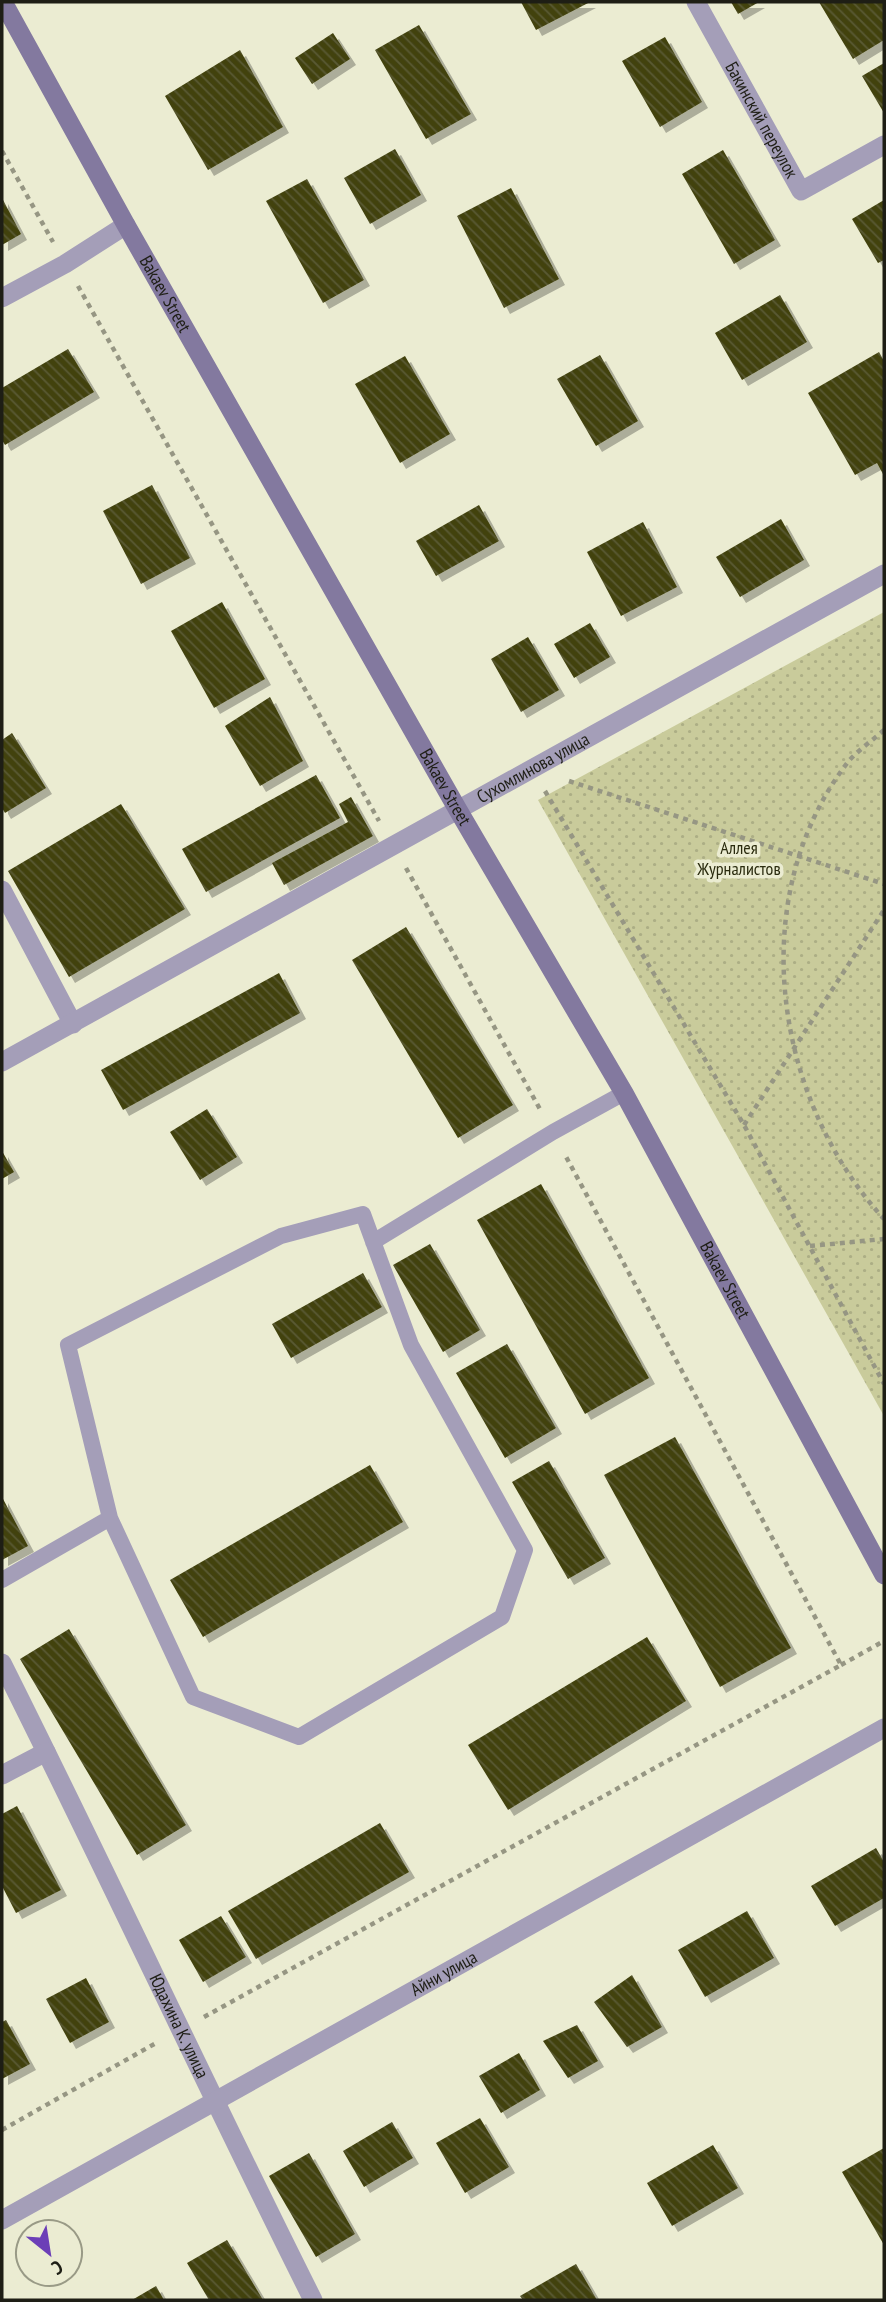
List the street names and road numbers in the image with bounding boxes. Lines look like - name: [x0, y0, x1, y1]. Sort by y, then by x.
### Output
- street label: Бакинский переулок: [720, 57, 804, 182]
- street label: Bakaev Street: [135, 251, 196, 336]
- street label: Сухомлинова улица: [473, 727, 593, 808]
- street label: Bakaev Street: [415, 744, 476, 829]
- street label: Bakaev Street: [695, 1237, 756, 1323]
- street label: Айни улица: [406, 1945, 481, 2001]
- street label: Юдахина К. улица: [144, 1970, 214, 2082]

